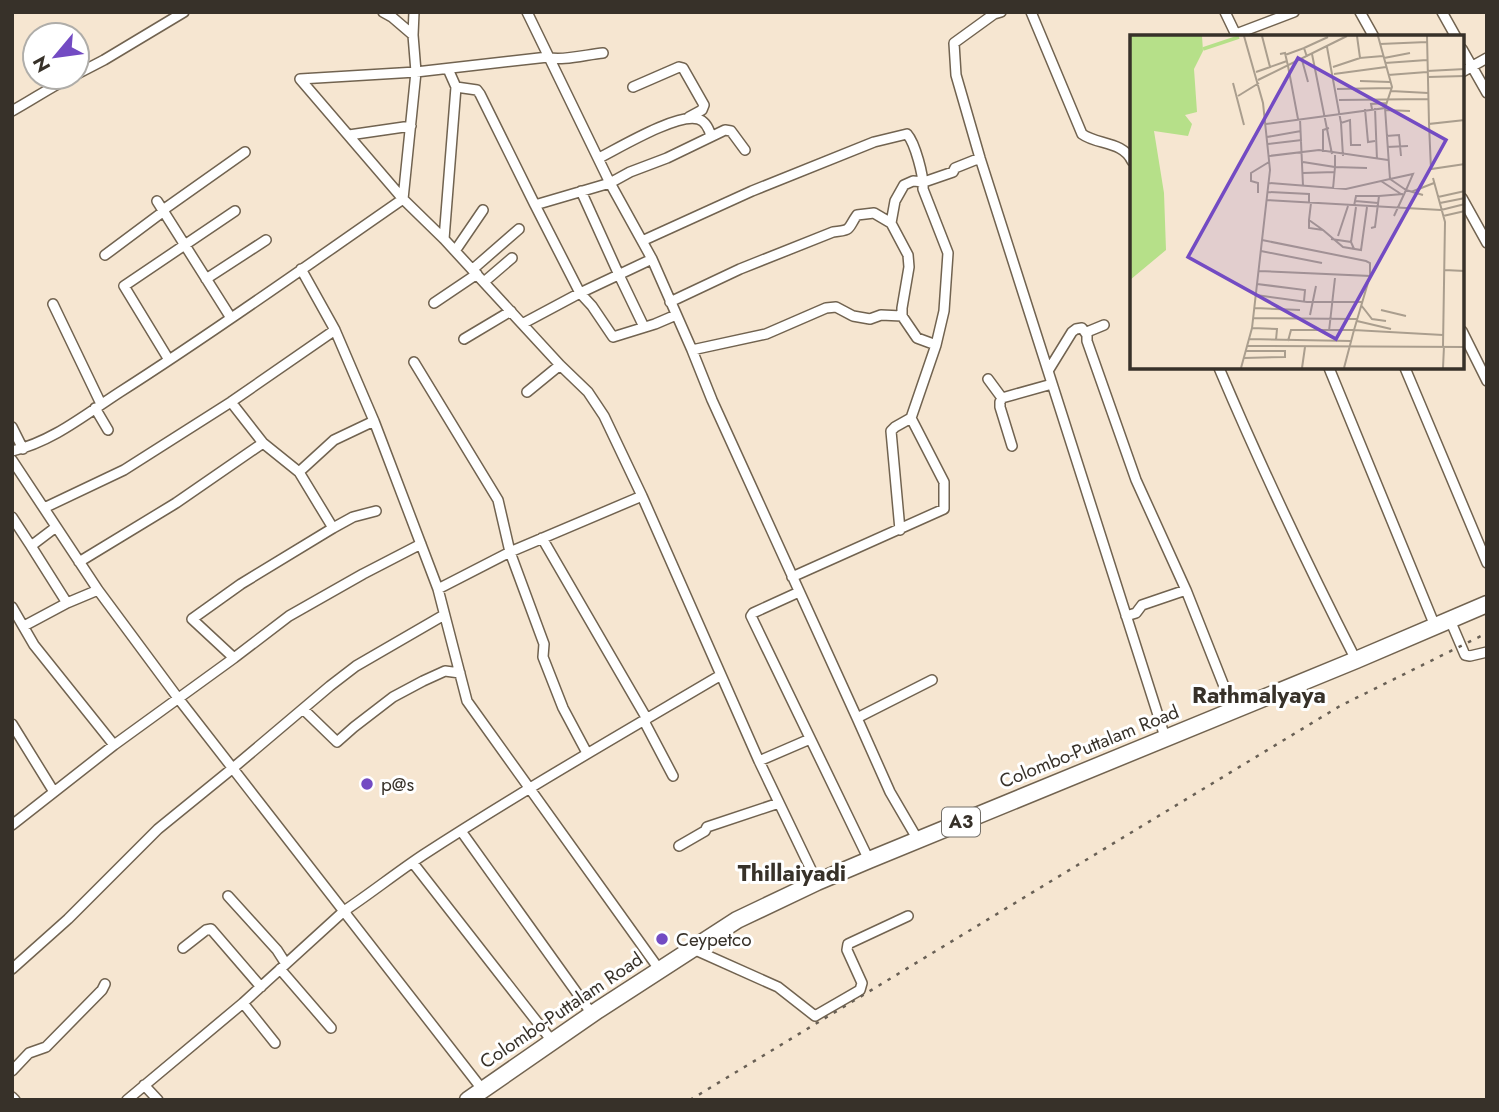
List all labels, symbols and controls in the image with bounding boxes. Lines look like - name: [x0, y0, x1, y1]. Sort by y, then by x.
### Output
- north arrow: [21, 21, 91, 91]
- inset map: [1130, 35, 1464, 369]
- text: N: [26, 51, 57, 77]
- district label: Rathmalyaya: [1192, 678, 1326, 712]
- street label: Colombo-Puttalam Road: [995, 698, 1183, 795]
- place label: p@s: [381, 771, 414, 798]
- marker: p@s: [359, 776, 375, 792]
- road number: A3: [942, 808, 980, 836]
- district label: Thillaiyadi: [738, 856, 846, 890]
- place label: Ceypetco: [676, 926, 752, 953]
- marker: Ceypetco: [654, 931, 670, 947]
- street label: Colombo-Puttalam Road: [474, 946, 648, 1075]

